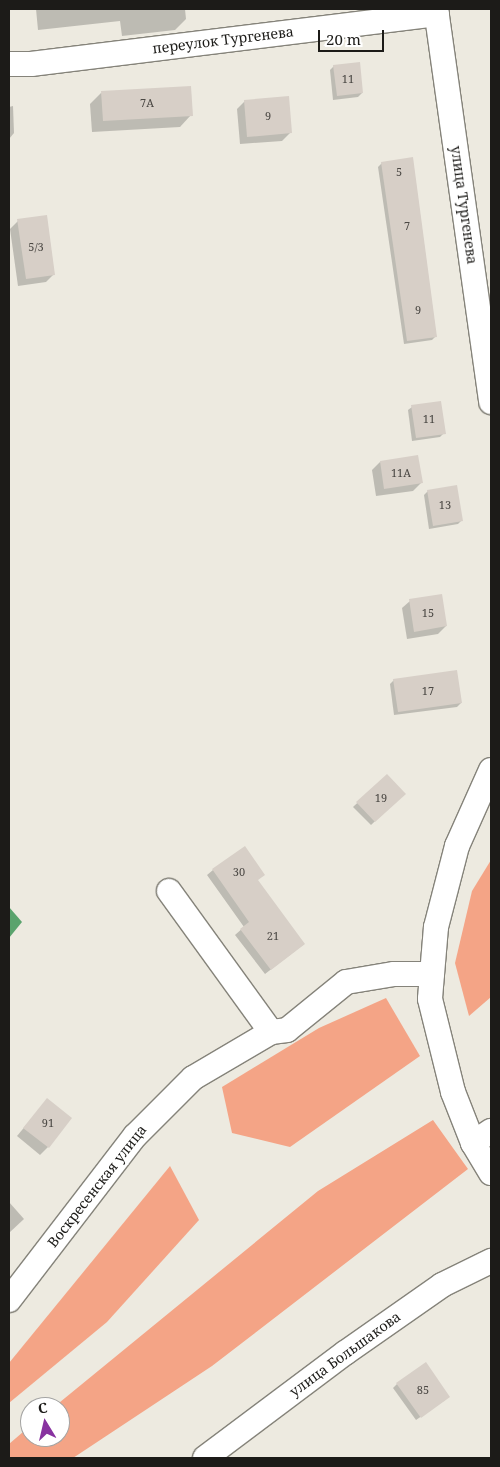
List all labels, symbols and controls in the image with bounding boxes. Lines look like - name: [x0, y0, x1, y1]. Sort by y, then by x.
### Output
- scale bar: [320, 20, 386, 52]
- street label: переулок Тургенева: [151, 23, 295, 57]
- text: 20 m: [326, 29, 361, 49]
- house number: 11: [342, 72, 354, 86]
- house number: 7А: [140, 96, 154, 110]
- house number: 9: [265, 109, 271, 123]
- street label: улица Тургенева: [447, 145, 481, 265]
- house number: 5: [396, 165, 402, 179]
- house number: 7: [404, 219, 410, 233]
- house number: 5/3: [28, 240, 44, 254]
- house number: 9: [415, 303, 421, 317]
- house number: 11: [423, 412, 435, 426]
- house number: 11А: [391, 466, 411, 480]
- house number: 13: [439, 498, 451, 512]
- house number: 15: [422, 606, 434, 620]
- house number: 17: [422, 684, 434, 698]
- house number: 19: [375, 791, 387, 805]
- house number: 30: [233, 865, 245, 879]
- house number: 21: [267, 929, 279, 943]
- house number: 91: [42, 1116, 54, 1130]
- street label: Воскресенская улица: [44, 1121, 150, 1251]
- street label: улица Большакова: [286, 1308, 404, 1400]
- house number: 85: [417, 1383, 429, 1397]
- north arrow: [20, 1397, 70, 1447]
- text: С: [37, 1398, 49, 1418]

